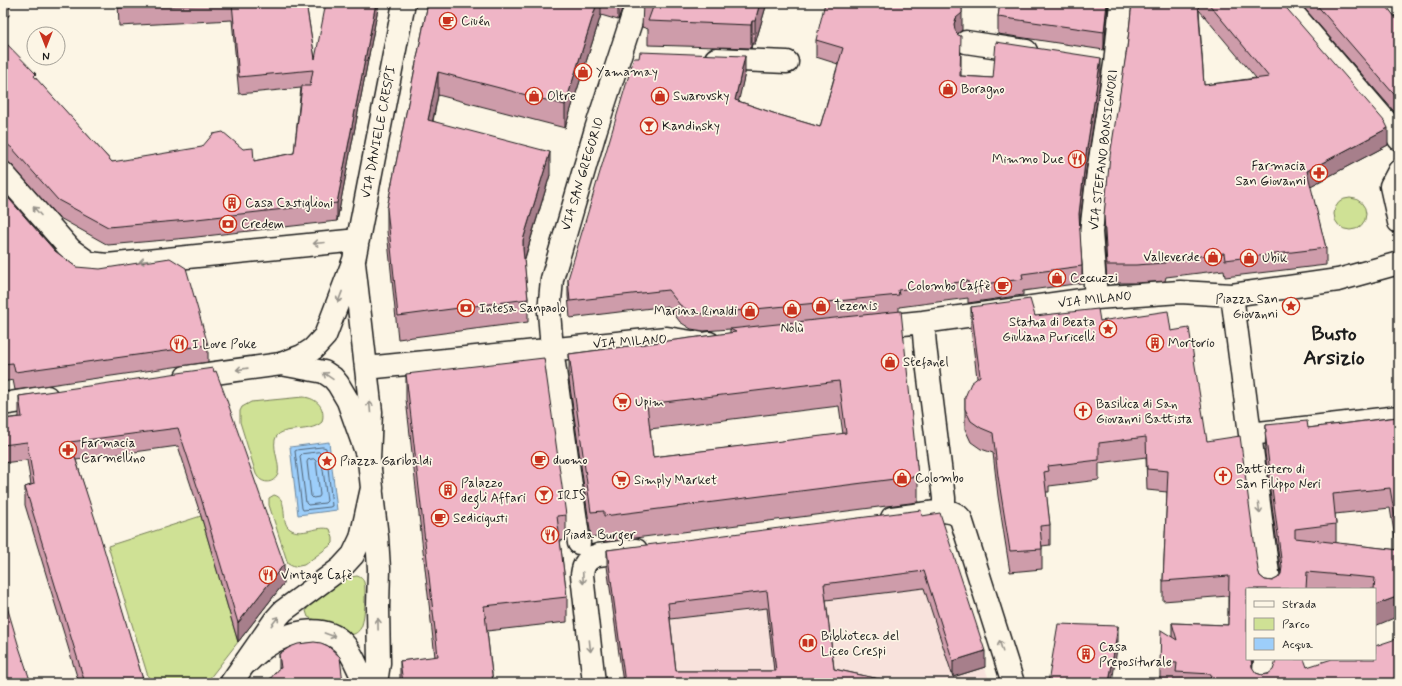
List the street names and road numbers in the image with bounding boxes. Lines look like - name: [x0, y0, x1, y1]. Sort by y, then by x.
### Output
- street label: VIA DANIELE CRESPI: [358, 64, 400, 200]
- street label: VIA STEFANO BONSIGNORI: [1086, 69, 1122, 231]
- street label: VIA SAN GREGORIO: [558, 115, 608, 233]
- street label: VIA MILANO: [1057, 288, 1133, 312]
- street label: VIA MILANO: [592, 331, 668, 353]

